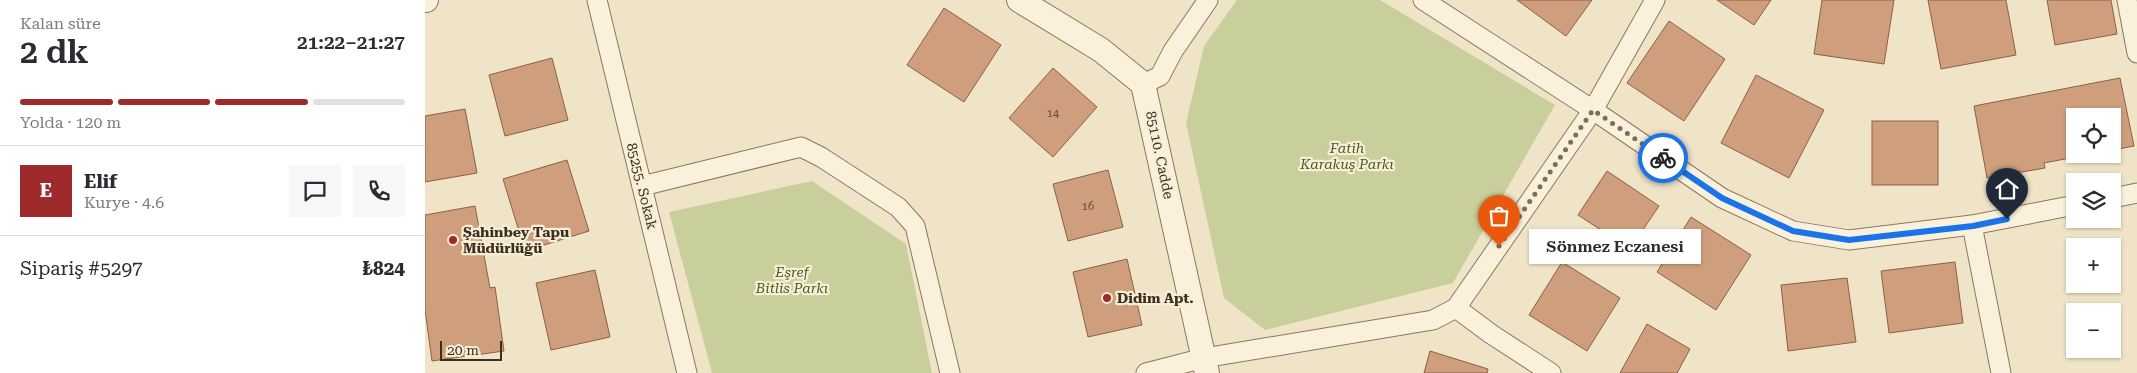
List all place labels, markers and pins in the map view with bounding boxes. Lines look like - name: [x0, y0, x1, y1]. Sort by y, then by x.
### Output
- pin: [1986, 168, 2028, 219]
- pin: [1478, 195, 1520, 246]
- place label: Şahinbey Tapu Müdürlüğü: [463, 224, 569, 256]
- callout: Sönmez Eczanesi: [1529, 228, 1701, 264]
- marker: Şahinbey Tapu Müdürlüğü: [447, 234, 459, 246]
- place label: Didim Apt.: [1117, 290, 1194, 306]
- marker: Didim Apt.: [1101, 292, 1113, 304]

